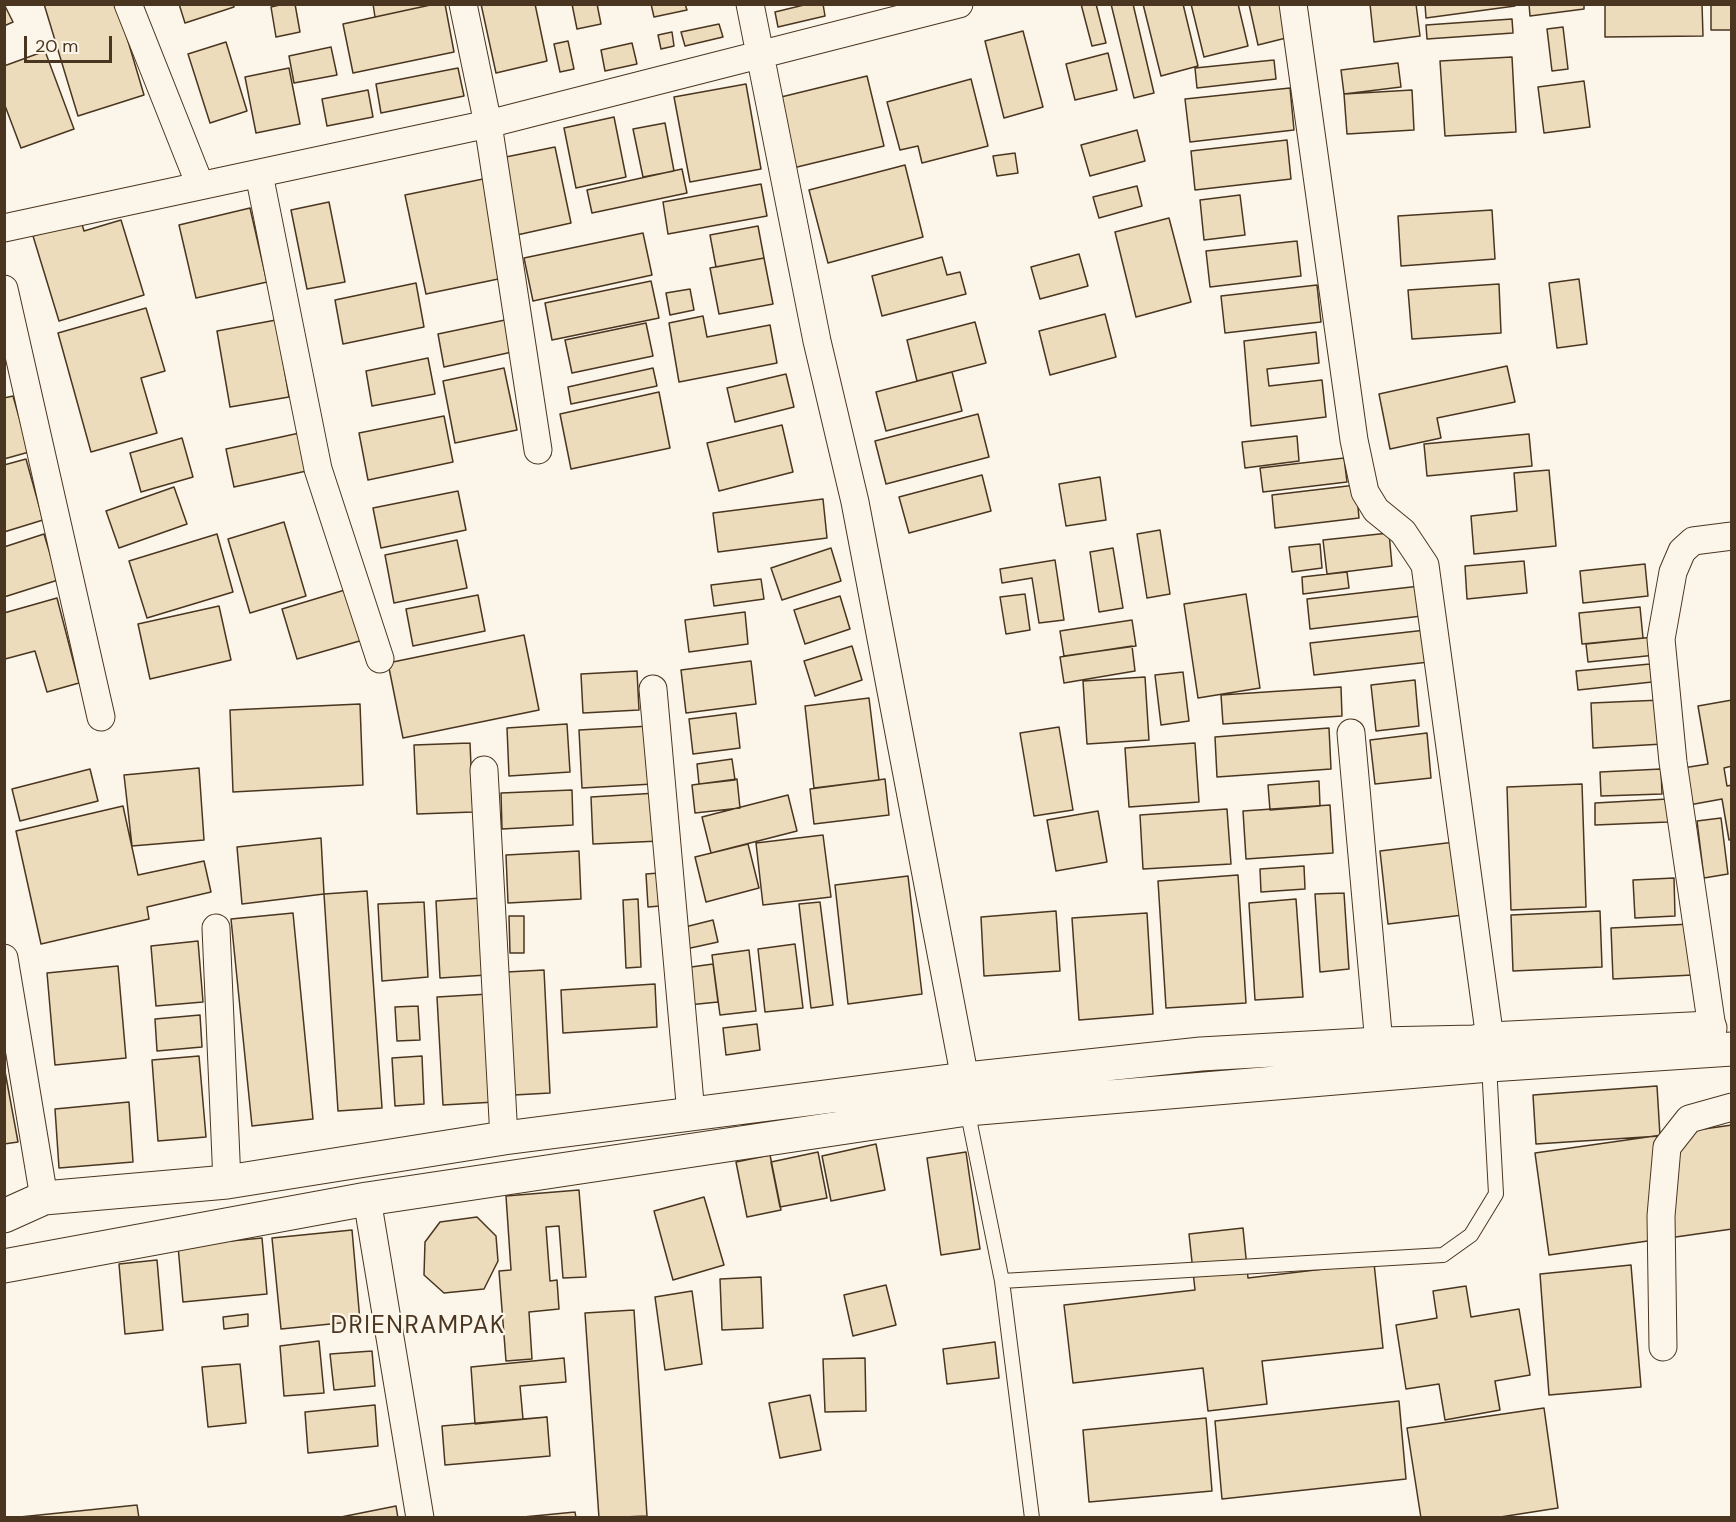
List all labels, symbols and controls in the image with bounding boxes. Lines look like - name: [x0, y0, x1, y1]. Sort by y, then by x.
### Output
- scale bar: [27, 24, 116, 62]
- text: 20 m: [35, 34, 78, 58]
- district label: DRIENRAMPAK: [330, 1313, 506, 1341]

